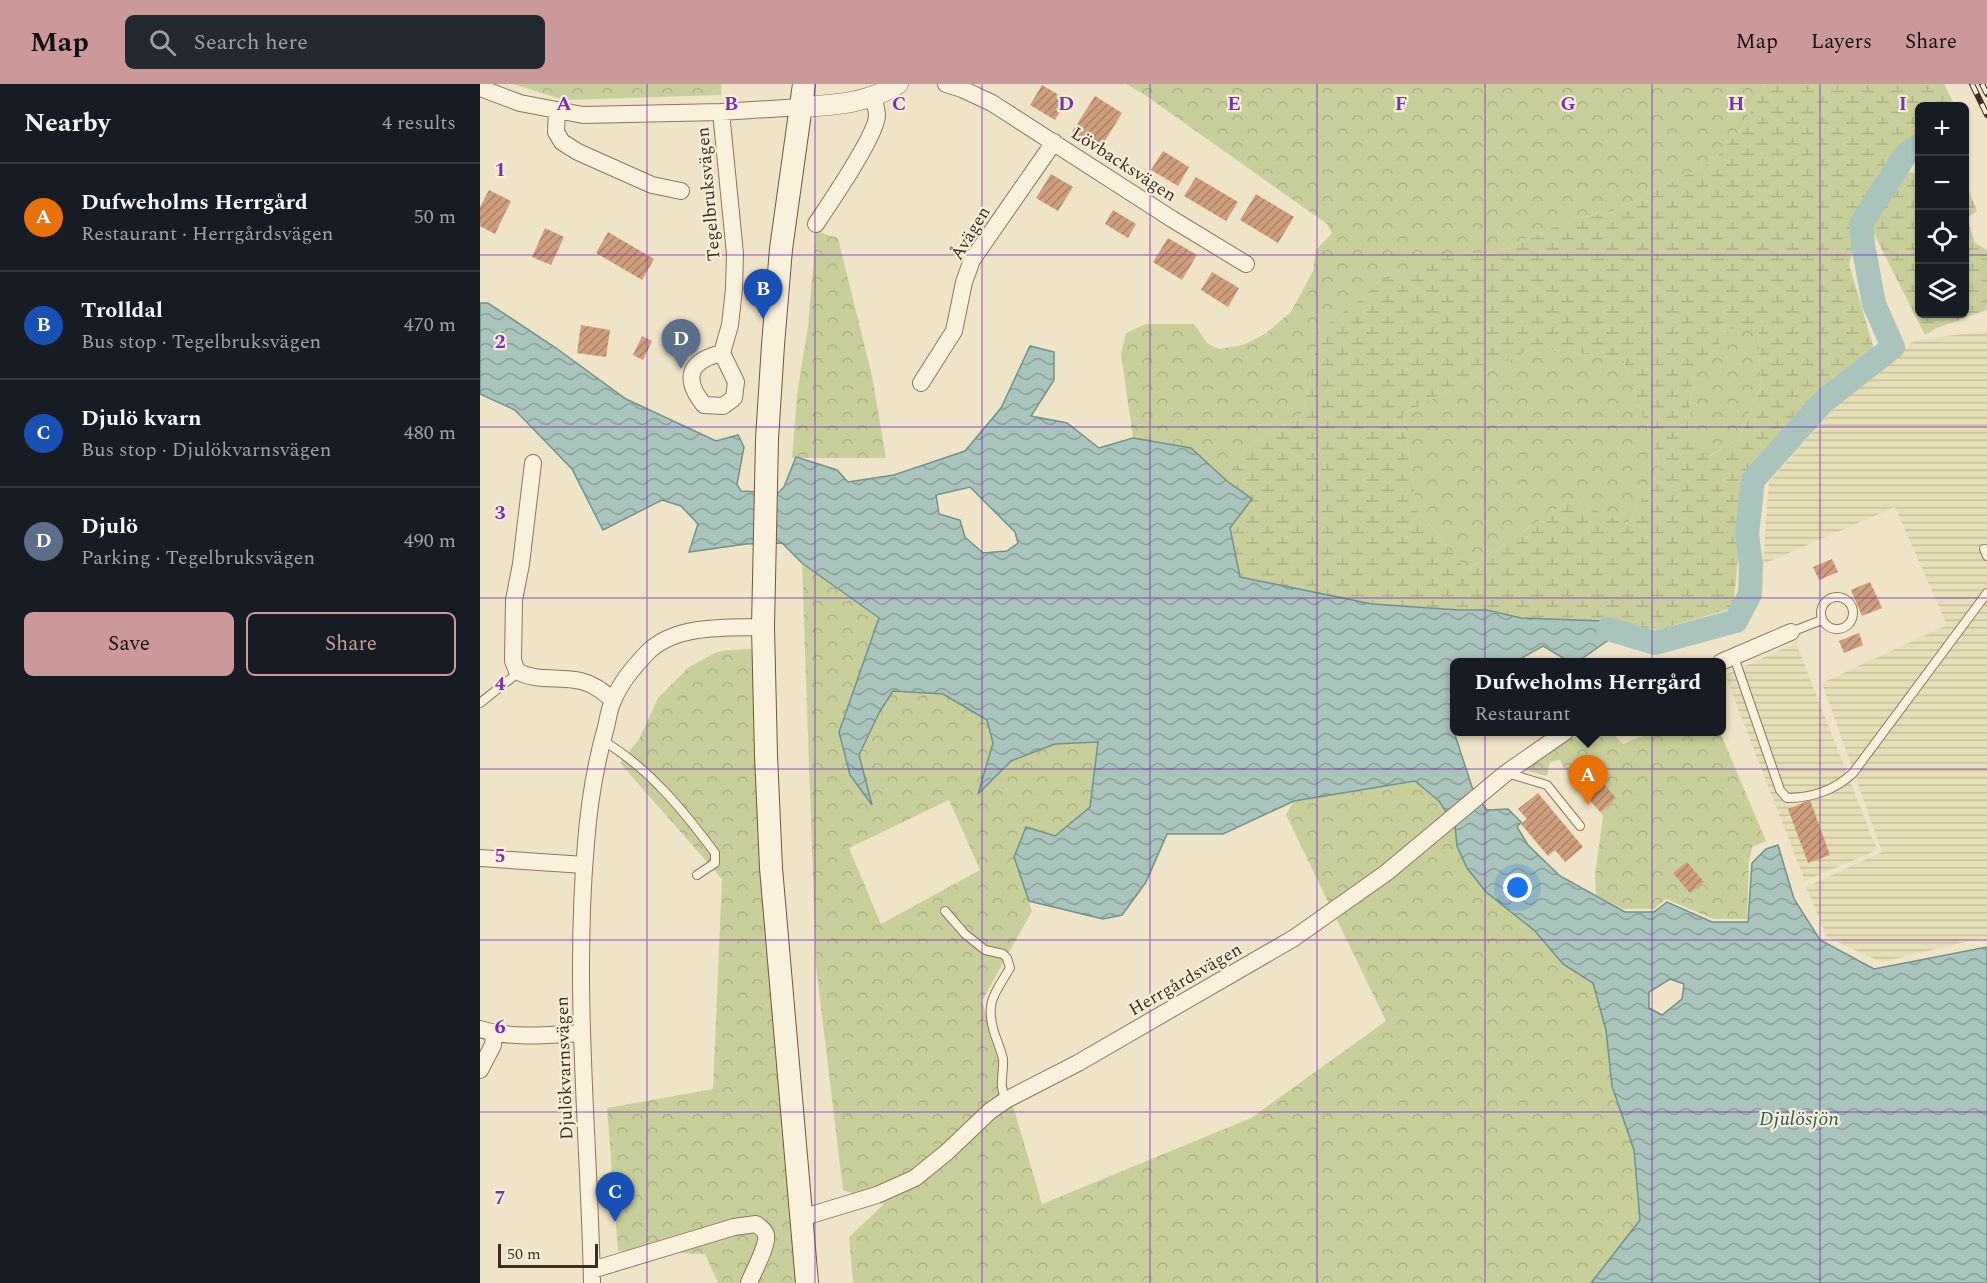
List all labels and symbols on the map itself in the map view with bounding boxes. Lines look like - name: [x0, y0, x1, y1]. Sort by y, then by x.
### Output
- text: A: [556, 89, 572, 119]
- text: B: [724, 89, 738, 119]
- text: C: [892, 89, 906, 119]
- text: D: [1058, 89, 1074, 119]
- text: E: [1227, 89, 1241, 119]
- text: F: [1395, 89, 1407, 119]
- text: G: [1560, 89, 1576, 119]
- text: H: [1728, 89, 1744, 119]
- text: I: [1899, 89, 1907, 119]
- street label: Lövbacksvägen: [1066, 120, 1182, 209]
- street label: Tegelbruksvägen: [689, 126, 728, 262]
- text: 1: [494, 155, 506, 185]
- street label: Åvägen: [944, 201, 997, 265]
- pin: B: [744, 270, 782, 319]
- pin: D: [662, 320, 700, 369]
- text: 2: [494, 327, 506, 357]
- text: 3: [494, 498, 506, 528]
- text: 4: [494, 669, 506, 699]
- pin: A: [1568, 756, 1608, 805]
- text: 5: [494, 841, 506, 871]
- your location: [1503, 873, 1532, 902]
- street label: Herrgårdsvägen: [1123, 936, 1247, 1023]
- street label: Djulökvarnsvägen: [548, 996, 581, 1140]
- text: 6: [494, 1012, 506, 1042]
- water label: Djulösjön: [1759, 1104, 1839, 1134]
- pin: C: [596, 1172, 634, 1222]
- text: 7: [494, 1183, 506, 1213]
- scale bar: [498, 1241, 598, 1268]

